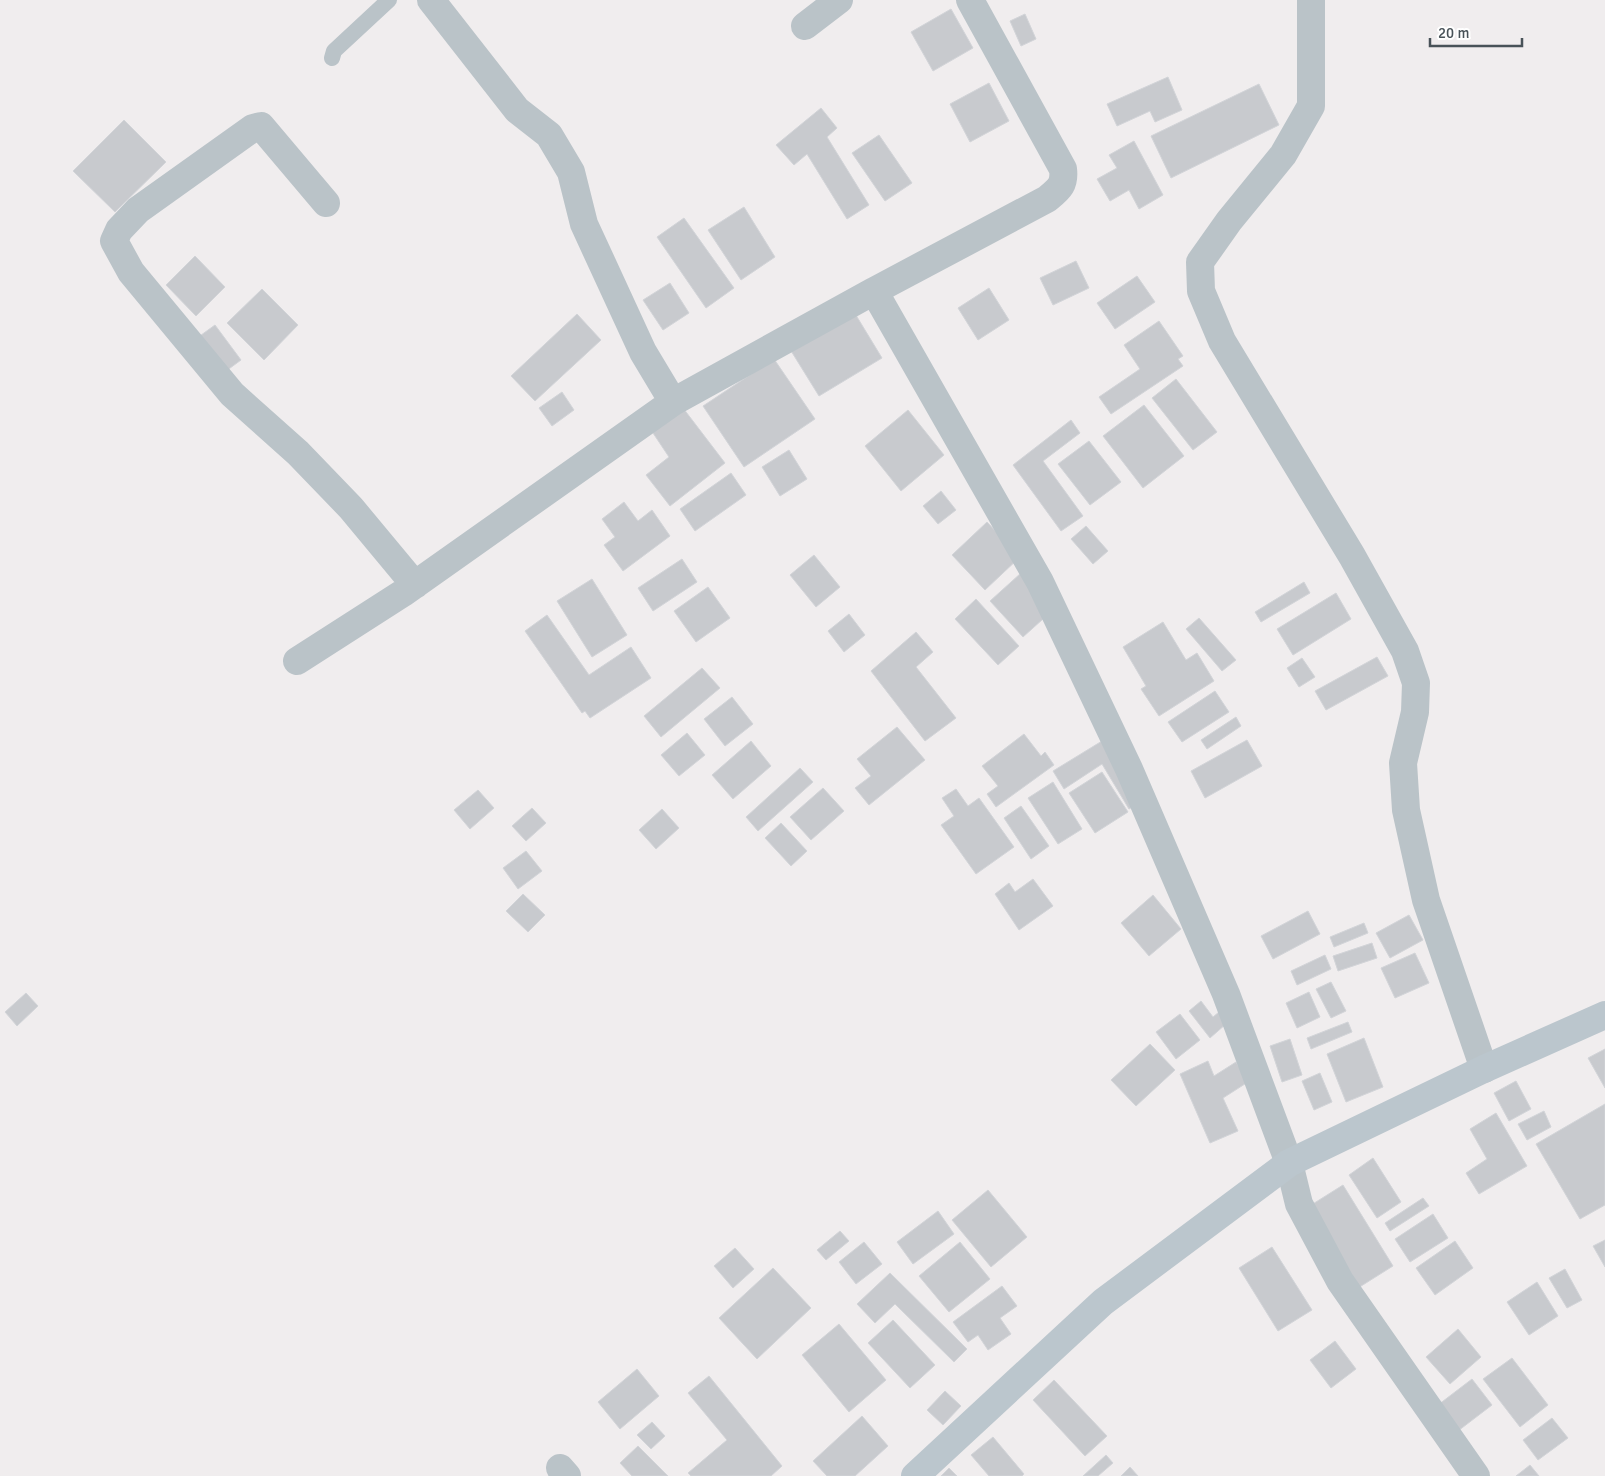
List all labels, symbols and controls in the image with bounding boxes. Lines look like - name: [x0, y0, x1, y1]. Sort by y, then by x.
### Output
- scale bar: [1430, 15, 1522, 47]
- text: 20 m: [1438, 24, 1469, 42]

